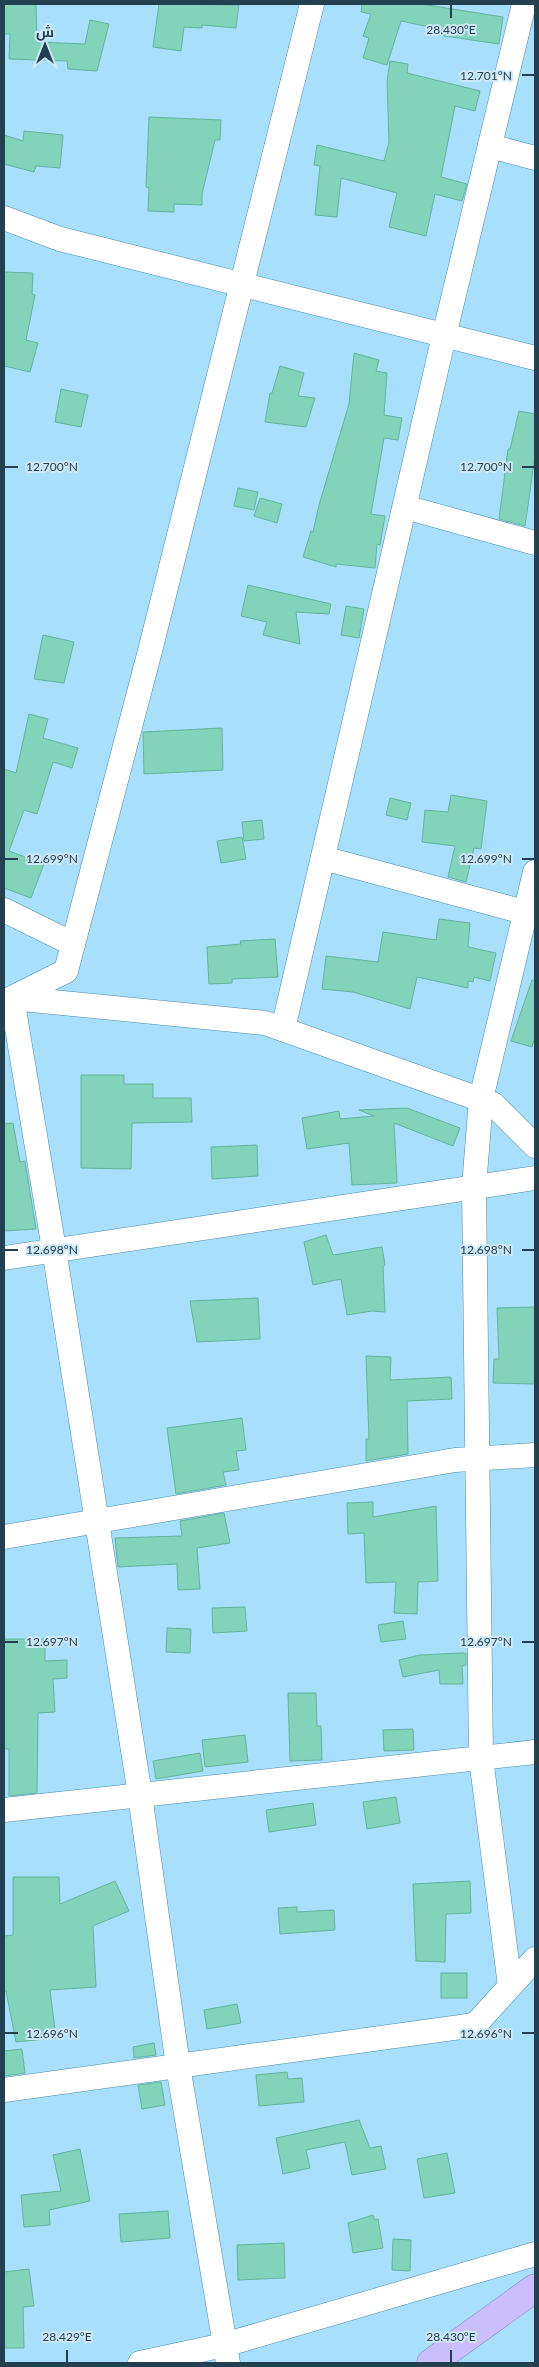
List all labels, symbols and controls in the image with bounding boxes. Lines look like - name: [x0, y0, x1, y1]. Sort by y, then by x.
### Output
- north arrow: [20, 20, 70, 70]
- text: 28.430°E: [426, 22, 476, 37]
- text: ش: [36, 23, 54, 41]
- text: 12.701°N: [460, 68, 512, 83]
- text: 12.700°N: [26, 459, 78, 474]
- text: 12.700°N: [460, 459, 512, 474]
- text: 12.699°N: [26, 851, 78, 866]
- text: 12.699°N: [460, 851, 512, 866]
- text: 12.698°N: [26, 1242, 78, 1257]
- text: 12.698°N: [460, 1242, 512, 1257]
- text: 12.697°N: [26, 1634, 78, 1649]
- text: 12.697°N: [460, 1634, 512, 1649]
- text: 12.696°N: [26, 2026, 78, 2041]
- text: 12.696°N: [460, 2026, 512, 2041]
- text: 28.429°E: [42, 2329, 92, 2344]
- text: 28.430°E: [426, 2329, 476, 2344]

